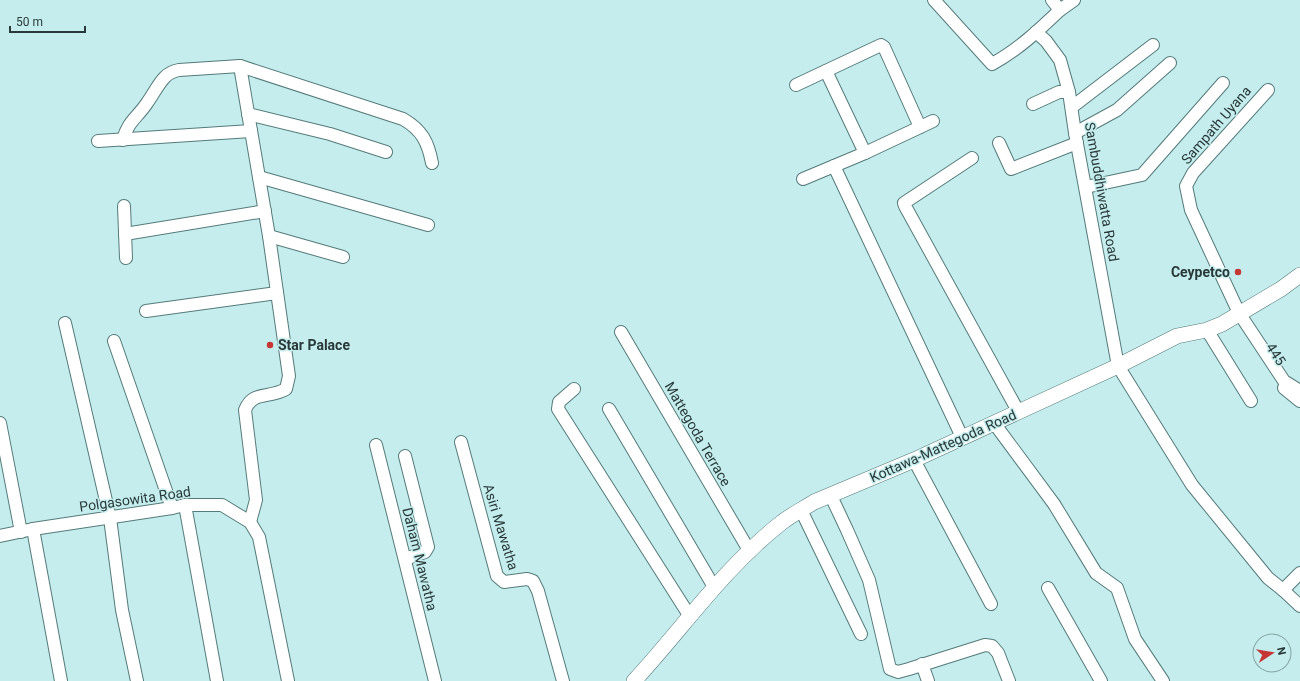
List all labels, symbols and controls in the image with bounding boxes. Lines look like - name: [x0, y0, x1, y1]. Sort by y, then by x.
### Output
- scale bar: [10, 8, 85, 34]
- text: 50 m: [16, 15, 43, 29]
- street label: Sampath Uyana: [1178, 83, 1254, 167]
- street label: Sambuddhiwatta Road: [1082, 121, 1122, 263]
- place label: Ceypetco: [1171, 264, 1230, 280]
- marker: Ceypetco: [1233, 267, 1243, 277]
- place label: Star Palace: [278, 337, 350, 353]
- marker: Star Palace: [265, 340, 275, 350]
- street label: 445: [1263, 340, 1289, 368]
- street label: Mattegoda Terrace: [662, 379, 734, 489]
- street label: Kottawa-Mattegoda Road: [867, 406, 1019, 486]
- street label: Asiri Mawatha: [480, 482, 522, 572]
- street label: Polgasowita Road: [78, 483, 192, 515]
- street label: Daham Mawatha: [399, 506, 441, 612]
- north arrow: [1252, 633, 1292, 673]
- text: N: [1274, 646, 1289, 656]

